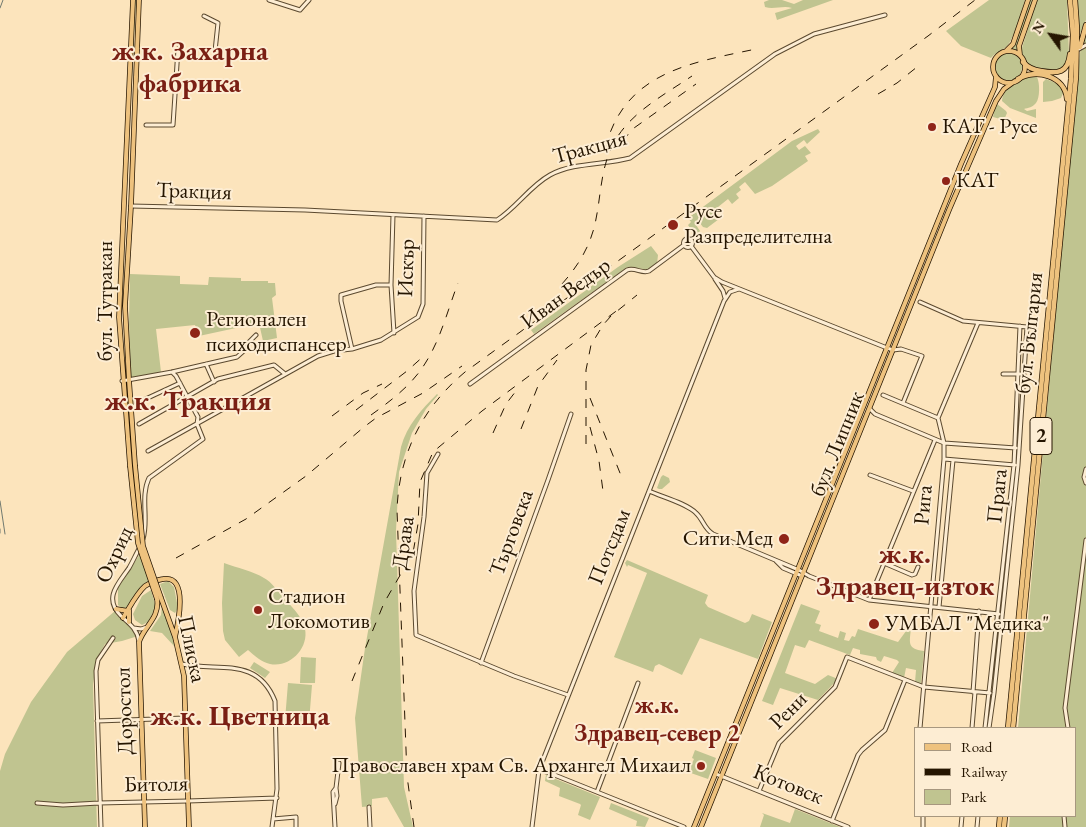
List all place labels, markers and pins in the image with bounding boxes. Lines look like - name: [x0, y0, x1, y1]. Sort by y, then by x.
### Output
- place label: КАТ - Русе: [942, 114, 1038, 140]
- marker: КАТ - Русе: [926, 121, 938, 133]
- place label: КАТ: [956, 168, 998, 194]
- marker: КАТ: [940, 175, 952, 187]
- place label: Русе Разпределителна: [684, 199, 832, 250]
- marker: Русе Разпределителна: [666, 218, 680, 232]
- place label: Регионален психодиспансер: [206, 307, 347, 358]
- marker: Регионален психодиспансер: [188, 326, 202, 340]
- place label: Сити Мед: [683, 526, 773, 552]
- marker: Сити Мед: [777, 532, 791, 546]
- place label: Стадион Локомотив: [268, 584, 370, 636]
- marker: Стадион Локомотив: [252, 604, 264, 616]
- place label: УМБАЛ "Медика": [885, 611, 1049, 637]
- marker: УМБАЛ "Медика": [867, 617, 881, 631]
- place label: Православен храм Св. Архангел Михаил: [331, 753, 691, 779]
- marker: Православен храм Св. Архангел Михаил: [695, 760, 707, 772]

